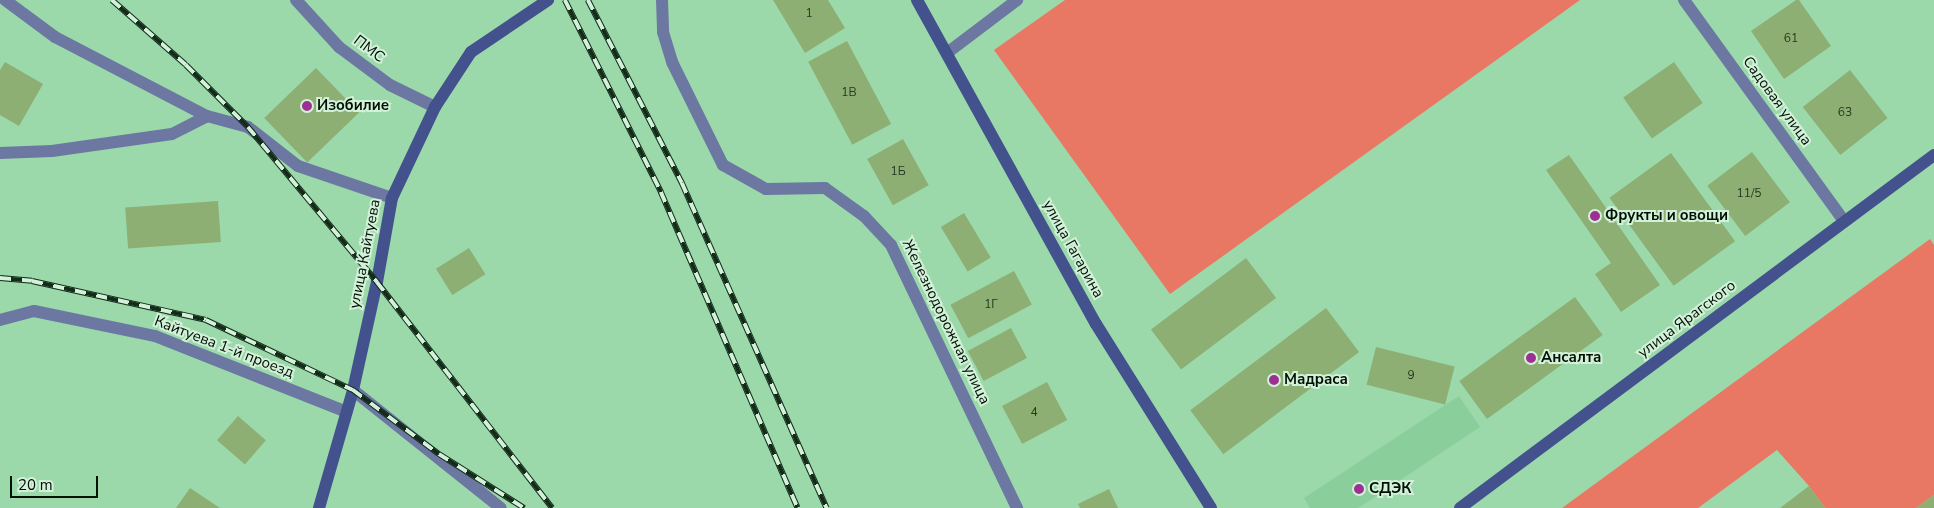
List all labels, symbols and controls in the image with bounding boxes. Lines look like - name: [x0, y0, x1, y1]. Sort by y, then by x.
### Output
- house number: 1: [805, 7, 813, 21]
- street label: ПМС: [350, 32, 388, 66]
- house number: 61: [1784, 32, 1798, 46]
- street label: Садовая улица: [1739, 53, 1815, 149]
- house number: 1В: [841, 86, 857, 100]
- place label: Изобилие: [317, 97, 389, 115]
- marker: Изобилие: [301, 100, 313, 112]
- house number: 63: [1838, 106, 1852, 120]
- house number: 1Б: [890, 165, 906, 179]
- house number: 11/5: [1737, 187, 1761, 201]
- street label: улица Гагарина: [1039, 197, 1107, 301]
- street label: улица Кайтуева: [346, 198, 384, 310]
- place label: Фрукты и овощи: [1605, 207, 1728, 225]
- marker: Фрукты и овощи: [1589, 210, 1601, 222]
- street label: Железнодорожная улица: [898, 237, 994, 407]
- street label: улица Ярагского: [1635, 276, 1739, 362]
- house number: 1Г: [984, 298, 998, 312]
- street label: Кайтуева 1-й проезд: [152, 312, 296, 382]
- place label: Ансалта: [1541, 349, 1601, 367]
- marker: Ансалта: [1525, 352, 1537, 364]
- house number: 9: [1407, 369, 1415, 383]
- place label: Мадраса: [1284, 371, 1348, 389]
- marker: Мадраса: [1268, 374, 1280, 386]
- house number: 4: [1030, 406, 1038, 420]
- scale bar: [12, 466, 100, 498]
- text: 20 m: [18, 475, 53, 495]
- place label: СДЭК: [1369, 480, 1411, 498]
- marker: СДЭК: [1353, 483, 1365, 495]

